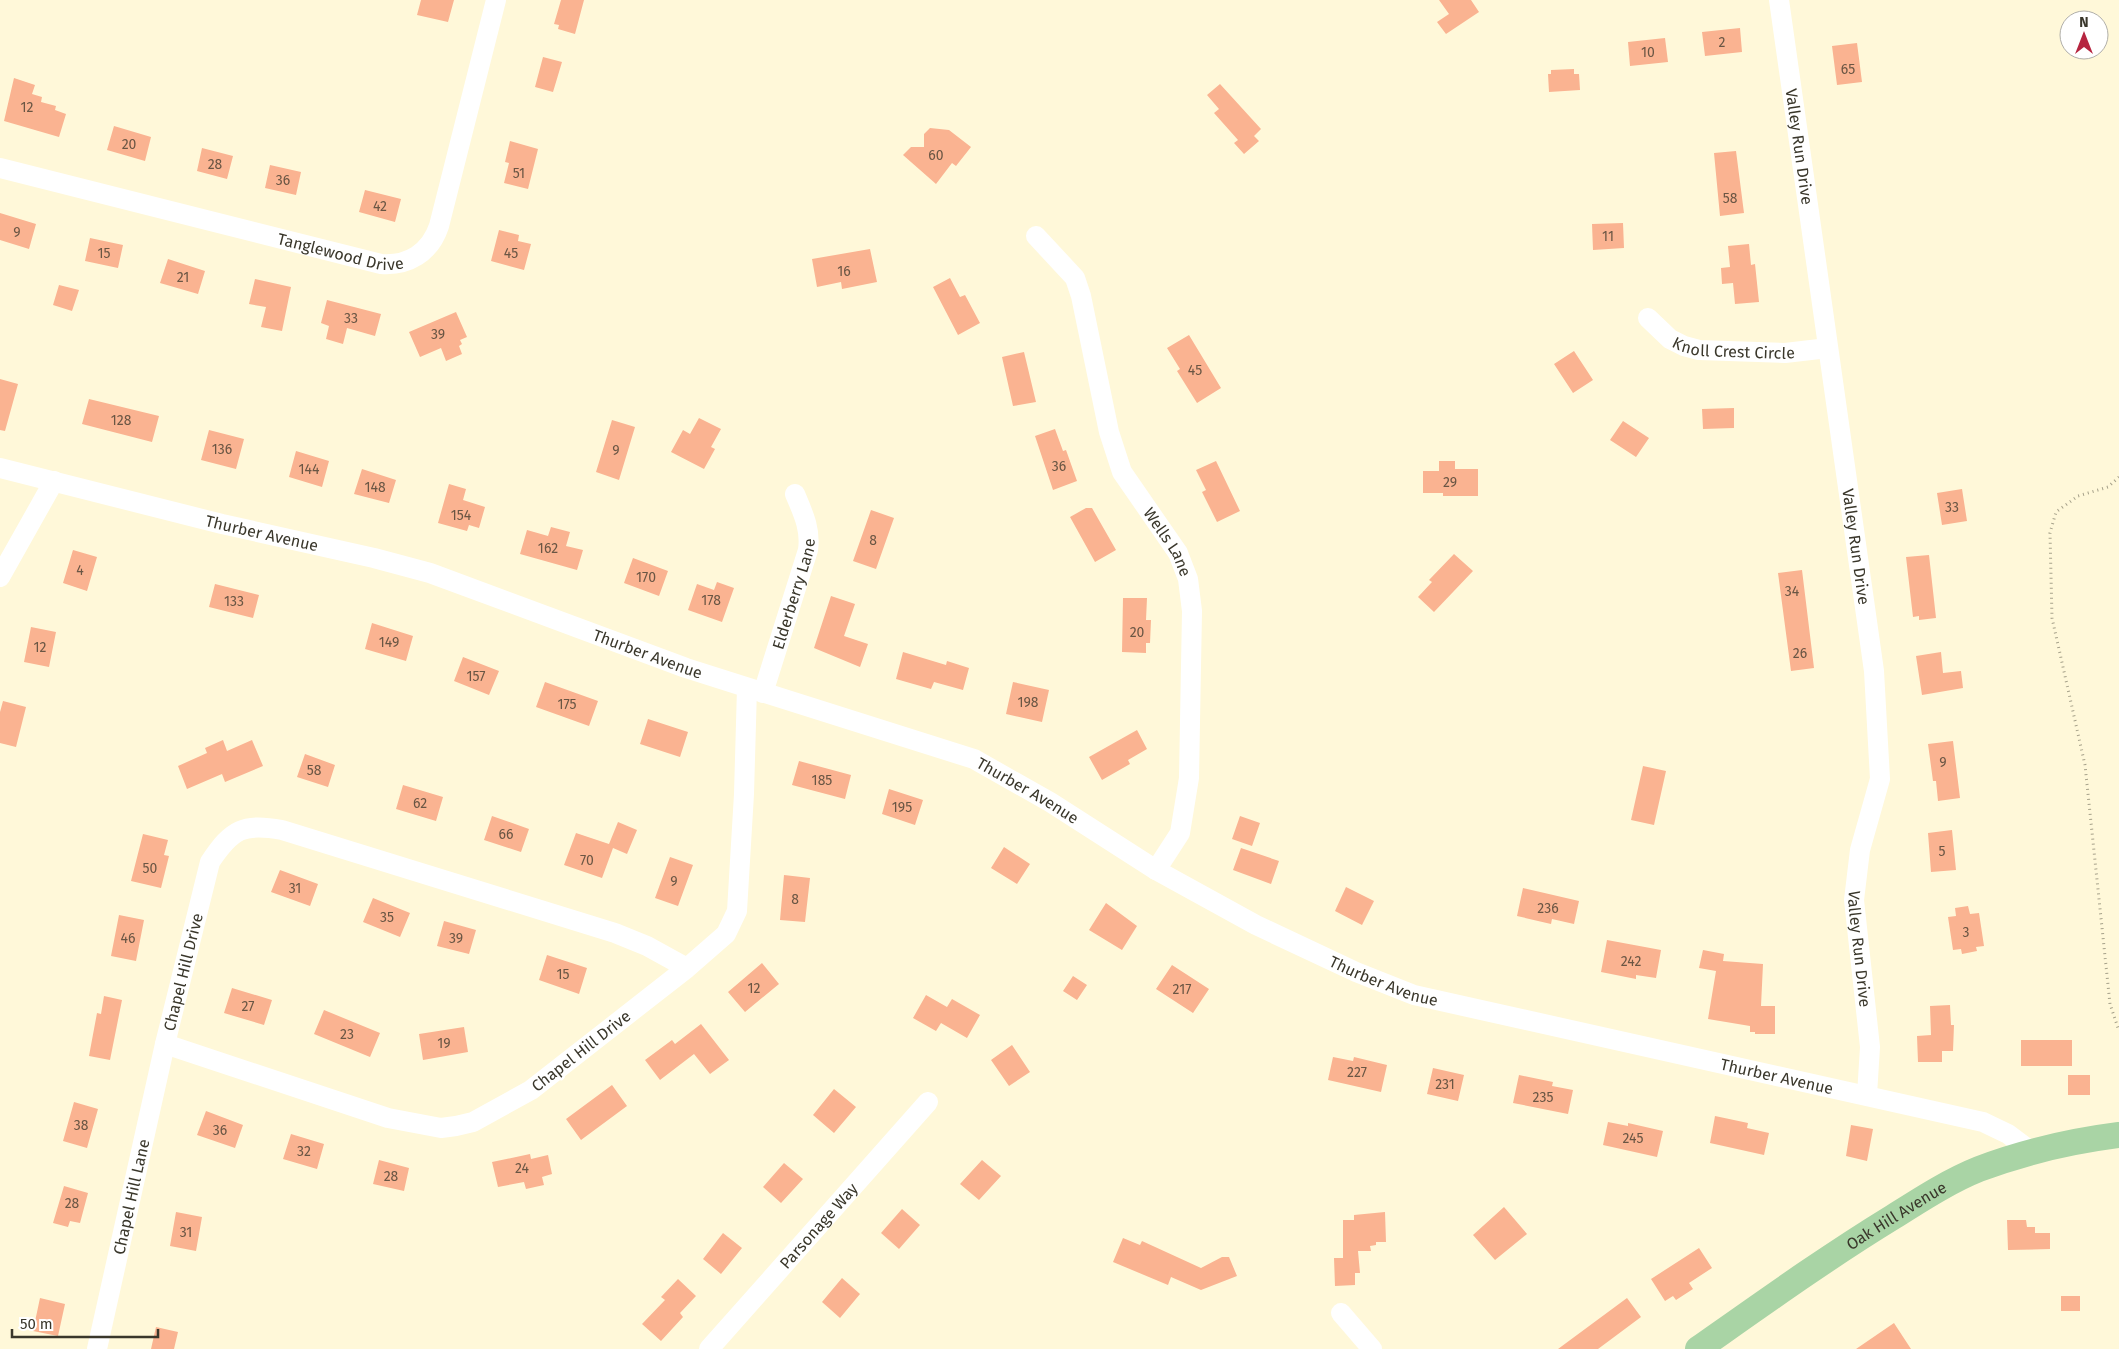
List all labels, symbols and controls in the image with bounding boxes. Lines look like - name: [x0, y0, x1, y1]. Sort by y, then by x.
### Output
- north arrow: [2059, 10, 2109, 60]
- text: N: [2079, 14, 2089, 31]
- house number: 2: [1719, 34, 1726, 51]
- house number: 10: [1641, 44, 1655, 61]
- house number: 65: [1841, 61, 1855, 78]
- street label: Valley Run Drive: [1782, 87, 1817, 206]
- house number: 12: [21, 99, 34, 116]
- house number: 20: [122, 136, 137, 153]
- house number: 60: [928, 147, 944, 164]
- house number: 28: [208, 156, 223, 173]
- house number: 51: [513, 165, 525, 182]
- house number: 36: [276, 172, 290, 189]
- house number: 58: [1723, 190, 1738, 207]
- house number: 42: [373, 198, 387, 215]
- house number: 9: [13, 224, 21, 241]
- house number: 11: [1602, 228, 1614, 245]
- street label: Tanglewood Drive: [276, 229, 405, 274]
- house number: 15: [97, 245, 111, 262]
- house number: 45: [504, 245, 518, 262]
- house number: 16: [837, 263, 851, 280]
- house number: 21: [177, 269, 189, 286]
- house number: 33: [344, 310, 358, 327]
- house number: 39: [431, 326, 445, 343]
- street label: Knoll Crest Circle: [1670, 332, 1796, 363]
- house number: 45: [1188, 362, 1202, 379]
- house number: 128: [111, 412, 132, 429]
- house number: 136: [212, 441, 232, 458]
- house number: 9: [612, 442, 620, 459]
- house number: 36: [1052, 458, 1066, 475]
- house number: 144: [299, 461, 320, 478]
- house number: 29: [1443, 474, 1457, 491]
- house number: 148: [364, 479, 386, 496]
- street label: Valley Run Drive: [1839, 487, 1874, 606]
- house number: 33: [1945, 499, 1959, 516]
- street label: Wells Lane: [1140, 504, 1196, 579]
- house number: 154: [451, 507, 472, 524]
- street label: Thurber Avenue: [204, 511, 320, 555]
- house number: 8: [869, 532, 877, 549]
- street label: Elderberry Lane: [768, 538, 818, 651]
- house number: 162: [538, 540, 558, 557]
- house number: 4: [76, 562, 84, 579]
- house number: 170: [636, 569, 656, 586]
- house number: 34: [1785, 583, 1800, 600]
- house number: 178: [701, 592, 721, 609]
- house number: 133: [224, 593, 244, 610]
- house number: 20: [1130, 624, 1145, 641]
- street label: Thurber Avenue: [591, 625, 705, 682]
- house number: 149: [379, 634, 399, 651]
- house number: 12: [34, 639, 47, 656]
- house number: 26: [1793, 645, 1807, 662]
- house number: 157: [467, 668, 485, 685]
- house number: 198: [1017, 694, 1039, 711]
- house number: 175: [557, 696, 577, 713]
- street label: Thurber Avenue: [973, 753, 1082, 827]
- house number: 9: [1939, 754, 1947, 771]
- house number: 58: [307, 762, 322, 779]
- house number: 185: [812, 772, 832, 789]
- house number: 62: [413, 795, 427, 812]
- house number: 195: [892, 799, 912, 816]
- house number: 66: [499, 826, 513, 843]
- house number: 5: [1938, 843, 1946, 860]
- house number: 70: [580, 852, 594, 869]
- house number: 50: [143, 860, 158, 877]
- house number: 9: [670, 873, 678, 890]
- house number: 31: [289, 880, 301, 897]
- street label: Valley Run Drive: [1844, 889, 1875, 1008]
- house number: 8: [791, 891, 799, 908]
- house number: 236: [1537, 900, 1559, 917]
- house number: 35: [380, 909, 394, 926]
- street label: Chapel Hill Drive: [159, 911, 207, 1033]
- house number: 3: [1963, 924, 1970, 941]
- house number: 46: [121, 930, 135, 947]
- house number: 39: [449, 930, 463, 947]
- street label: Thurber Avenue: [1326, 951, 1440, 1010]
- house number: 242: [1621, 953, 1641, 970]
- house number: 15: [556, 966, 570, 983]
- house number: 12: [748, 980, 761, 997]
- house number: 217: [1173, 981, 1191, 998]
- house number: 27: [241, 998, 255, 1015]
- street label: Chapel Hill Drive: [528, 1006, 634, 1096]
- house number: 23: [340, 1026, 354, 1043]
- house number: 19: [437, 1035, 451, 1052]
- street label: Thurber Avenue: [1719, 1054, 1835, 1098]
- house number: 227: [1347, 1064, 1367, 1081]
- house number: 231: [1435, 1076, 1455, 1093]
- house number: 235: [1533, 1089, 1553, 1106]
- house number: 38: [74, 1117, 89, 1134]
- house number: 36: [213, 1122, 227, 1139]
- house number: 245: [1623, 1130, 1643, 1147]
- street label: Chapel Hill Lane: [109, 1137, 153, 1256]
- house number: 32: [297, 1143, 311, 1160]
- house number: 24: [515, 1160, 530, 1177]
- house number: 28: [384, 1168, 399, 1185]
- street label: Oak Hill Avenue: [1842, 1177, 1949, 1254]
- street label: Parsonage Way: [776, 1179, 861, 1272]
- house number: 28: [65, 1195, 80, 1212]
- house number: 31: [180, 1224, 192, 1241]
- scale bar: [12, 1306, 159, 1338]
- text: 50 m: [20, 1315, 53, 1333]

